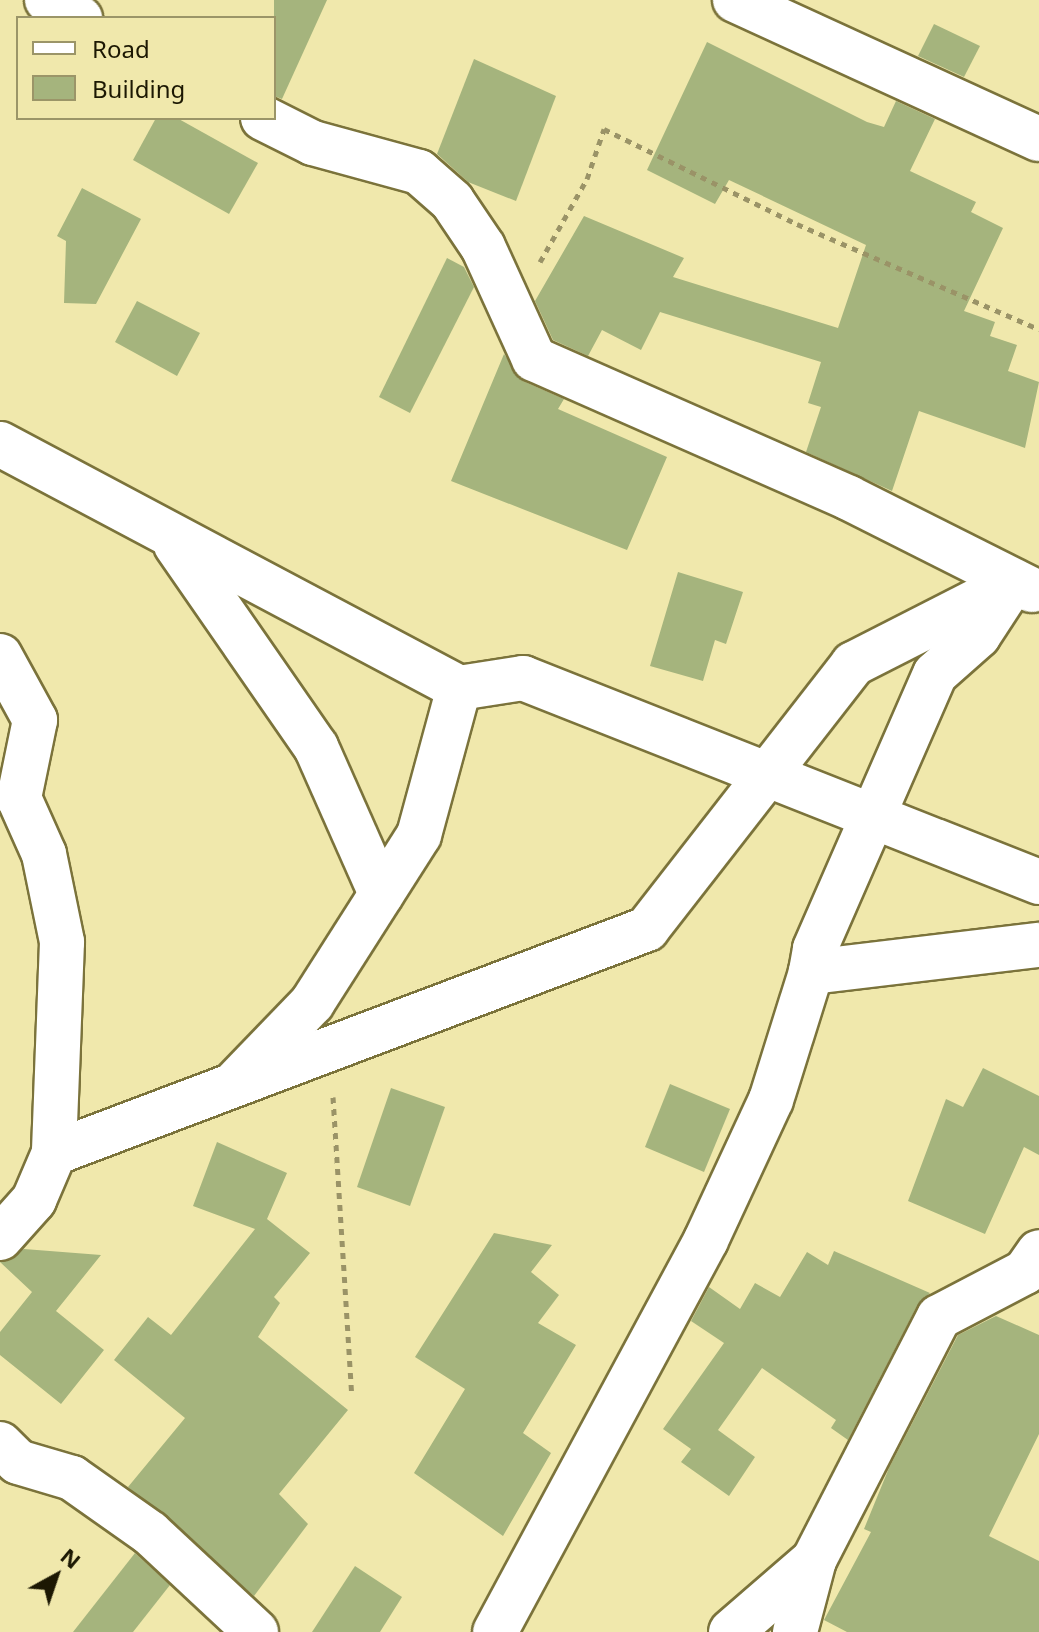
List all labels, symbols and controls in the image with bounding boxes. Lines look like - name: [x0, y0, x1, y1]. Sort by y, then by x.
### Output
- legend: [16, 16, 276, 120]
- text: Road: [92, 32, 150, 65]
- text: Building: [92, 72, 185, 105]
- north arrow: [16, 1536, 96, 1616]
- text: N: [55, 1540, 88, 1575]

